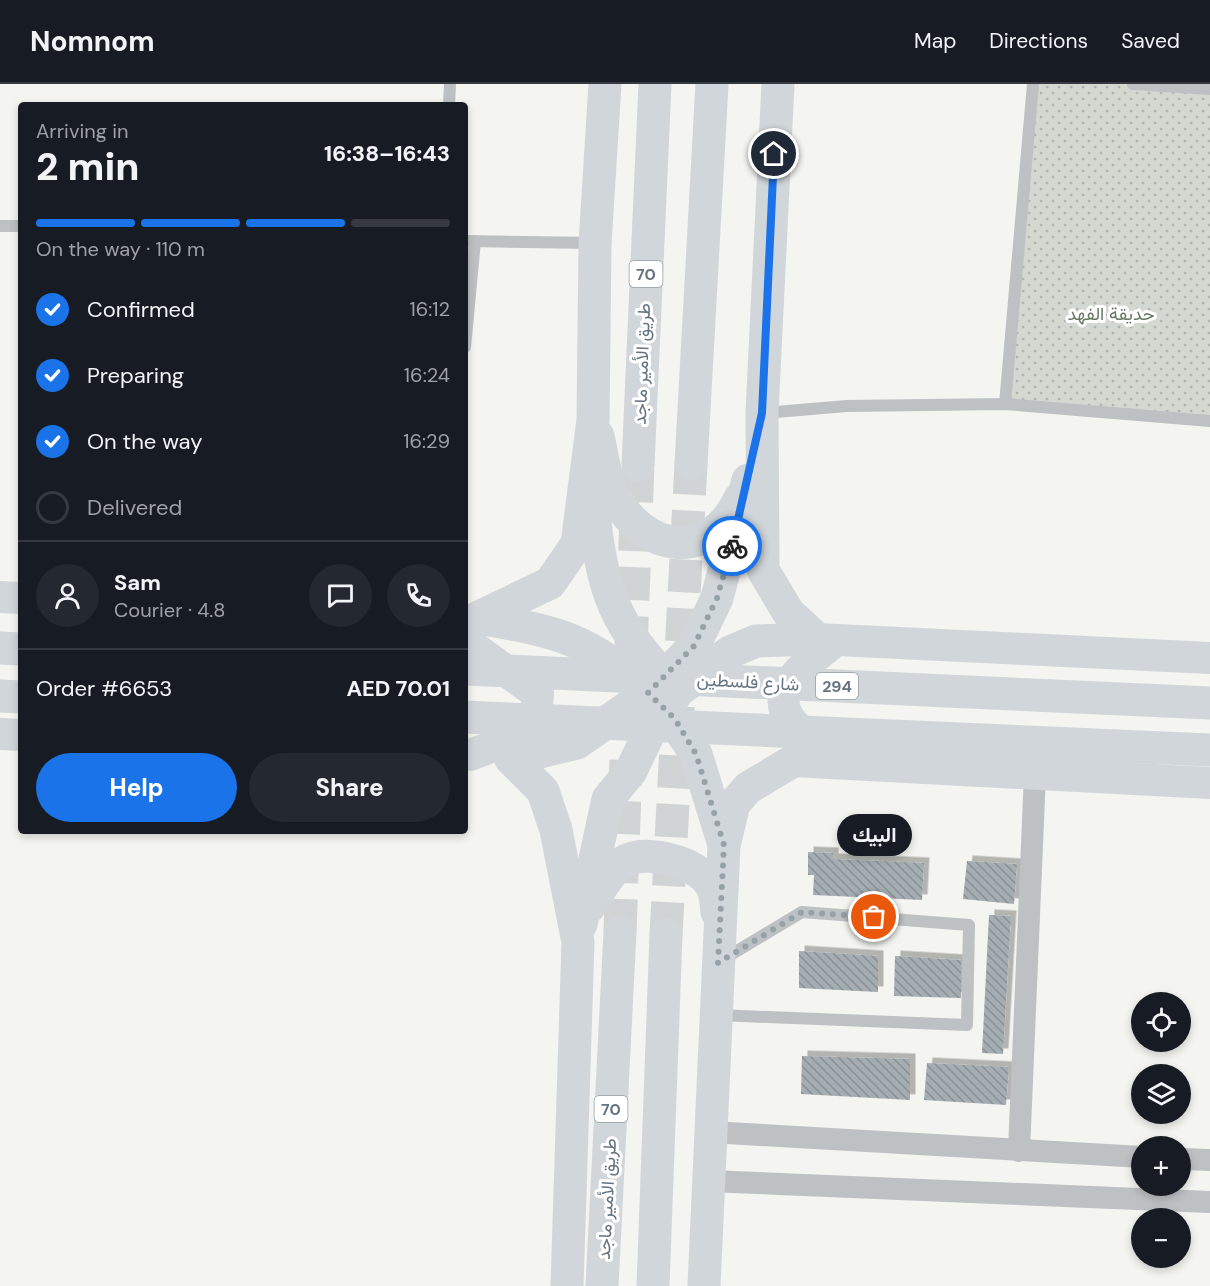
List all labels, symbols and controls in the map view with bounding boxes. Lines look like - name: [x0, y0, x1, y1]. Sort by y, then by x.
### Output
- text: Nomnom: [30, 23, 155, 60]
- text: Map: [914, 27, 956, 55]
- text: Directions: [989, 27, 1088, 55]
- text: Saved: [1121, 27, 1180, 55]
- text: Arriving in: [36, 118, 128, 144]
- pin: [748, 128, 799, 179]
- icon: home: [757, 137, 790, 170]
- text: 16:38–16:43: [324, 139, 450, 168]
- text: 2 min: [36, 141, 140, 192]
- text: On the way · 110 m: [36, 236, 205, 262]
- road number: 70: [630, 261, 662, 287]
- icon: check: [36, 293, 69, 326]
- text: Confirmed: [87, 295, 195, 324]
- text: 16:12: [409, 296, 450, 322]
- park label: حديقة الفهد: [1067, 302, 1155, 326]
- street label: طريق الأمير ماجد: [628, 303, 656, 425]
- icon: check: [36, 359, 69, 392]
- text: Preparing: [87, 361, 184, 390]
- text: 16:24: [404, 362, 450, 388]
- icon: check: [36, 425, 69, 458]
- text: On the way: [87, 427, 202, 456]
- text: 16:29: [403, 428, 450, 454]
- text: Delivered: [87, 493, 182, 522]
- courier: [702, 516, 762, 576]
- icon: bike: [716, 530, 749, 563]
- button: person: [36, 564, 99, 627]
- button: chat: [309, 564, 372, 627]
- button: phone: [387, 564, 450, 627]
- text: Sam: [114, 568, 161, 597]
- text: Courier · 4.8: [114, 597, 225, 623]
- street label: شارع فلسطين: [696, 667, 800, 697]
- road number: 294: [816, 673, 858, 699]
- text: Order #6653: [36, 674, 172, 703]
- text: AED 70.01: [346, 674, 450, 703]
- button: Help: [36, 753, 237, 822]
- button: Share: [249, 753, 450, 822]
- callout: البيك: [836, 815, 912, 857]
- text: البيك: [852, 822, 897, 848]
- pin: [848, 891, 899, 942]
- icon: bag: [857, 900, 890, 933]
- map controls: [1131, 992, 1191, 1268]
- button: locate: [1131, 992, 1191, 1052]
- button: layers: [1131, 1064, 1191, 1124]
- road number: 70: [594, 1096, 628, 1122]
- button: +: [1131, 1136, 1191, 1196]
- street label: طريق الأمير ماجد: [592, 1138, 622, 1260]
- button: −: [1131, 1208, 1191, 1268]

